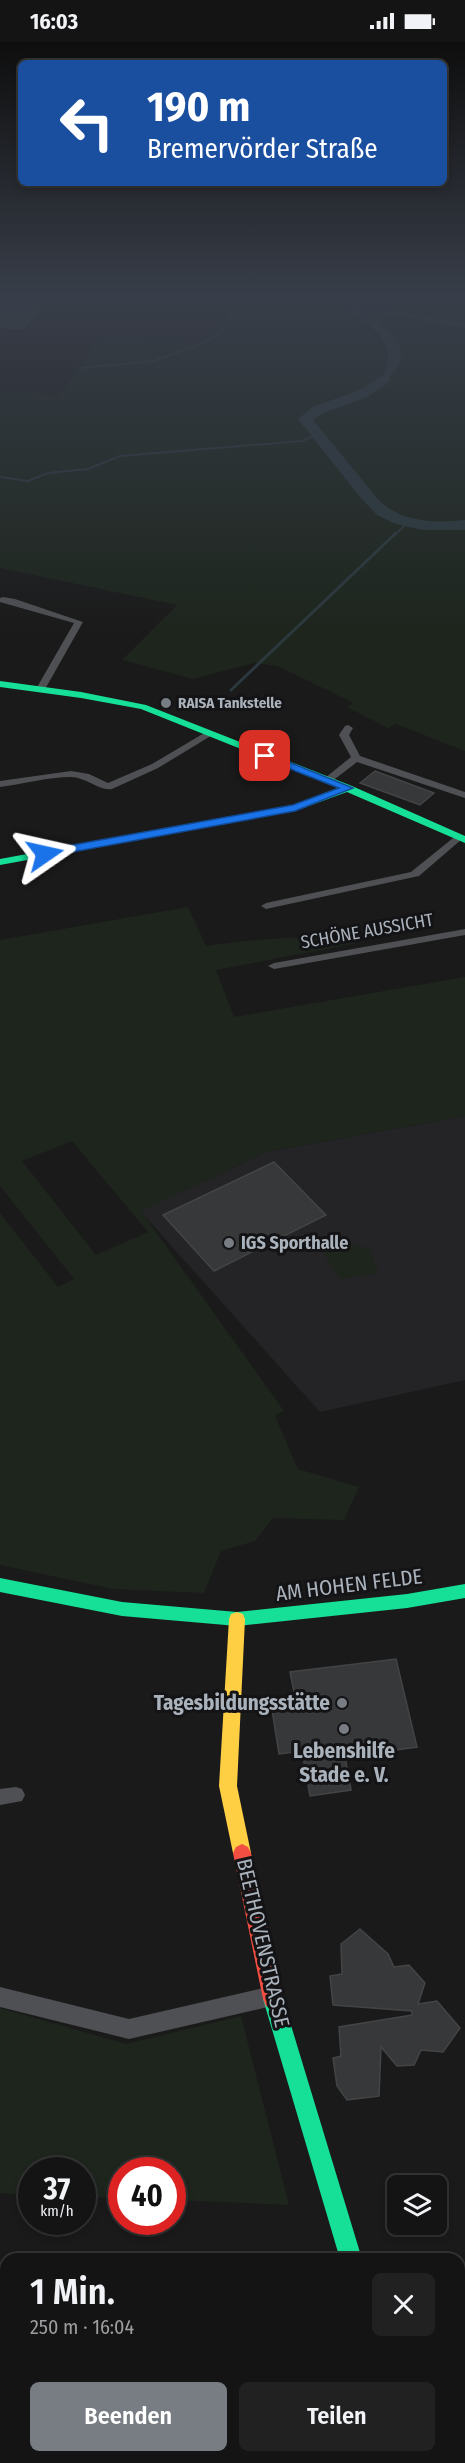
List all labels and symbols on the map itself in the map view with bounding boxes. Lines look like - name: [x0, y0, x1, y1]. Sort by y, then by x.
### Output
- place label: RAISA Tankstelle: [178, 694, 282, 712]
- marker: RAISA Tankstelle: [159, 696, 173, 710]
- pin: [239, 730, 290, 781]
- position arrow: [13, 822, 77, 886]
- street label: SCHÖNE AUSSICHT: [299, 908, 436, 953]
- place label: IGS Sporthalle: [241, 1232, 348, 1254]
- marker: IGS Sporthalle: [222, 1236, 236, 1250]
- street label: AM HOHEN FELDE: [274, 1563, 424, 1607]
- place label: Tagesbildungsstätte: [154, 1690, 330, 1716]
- marker: Tagesbildungsstätte: [335, 1696, 349, 1710]
- marker: Lebenshilfe Stade e. V.: [337, 1722, 351, 1736]
- place label: Lebenshilfe Stade e. V.: [293, 1738, 395, 1788]
- street label: BEETHOVENSTRASSE: [231, 1856, 295, 2030]
- speed limit sign: 40: [108, 2157, 186, 2235]

